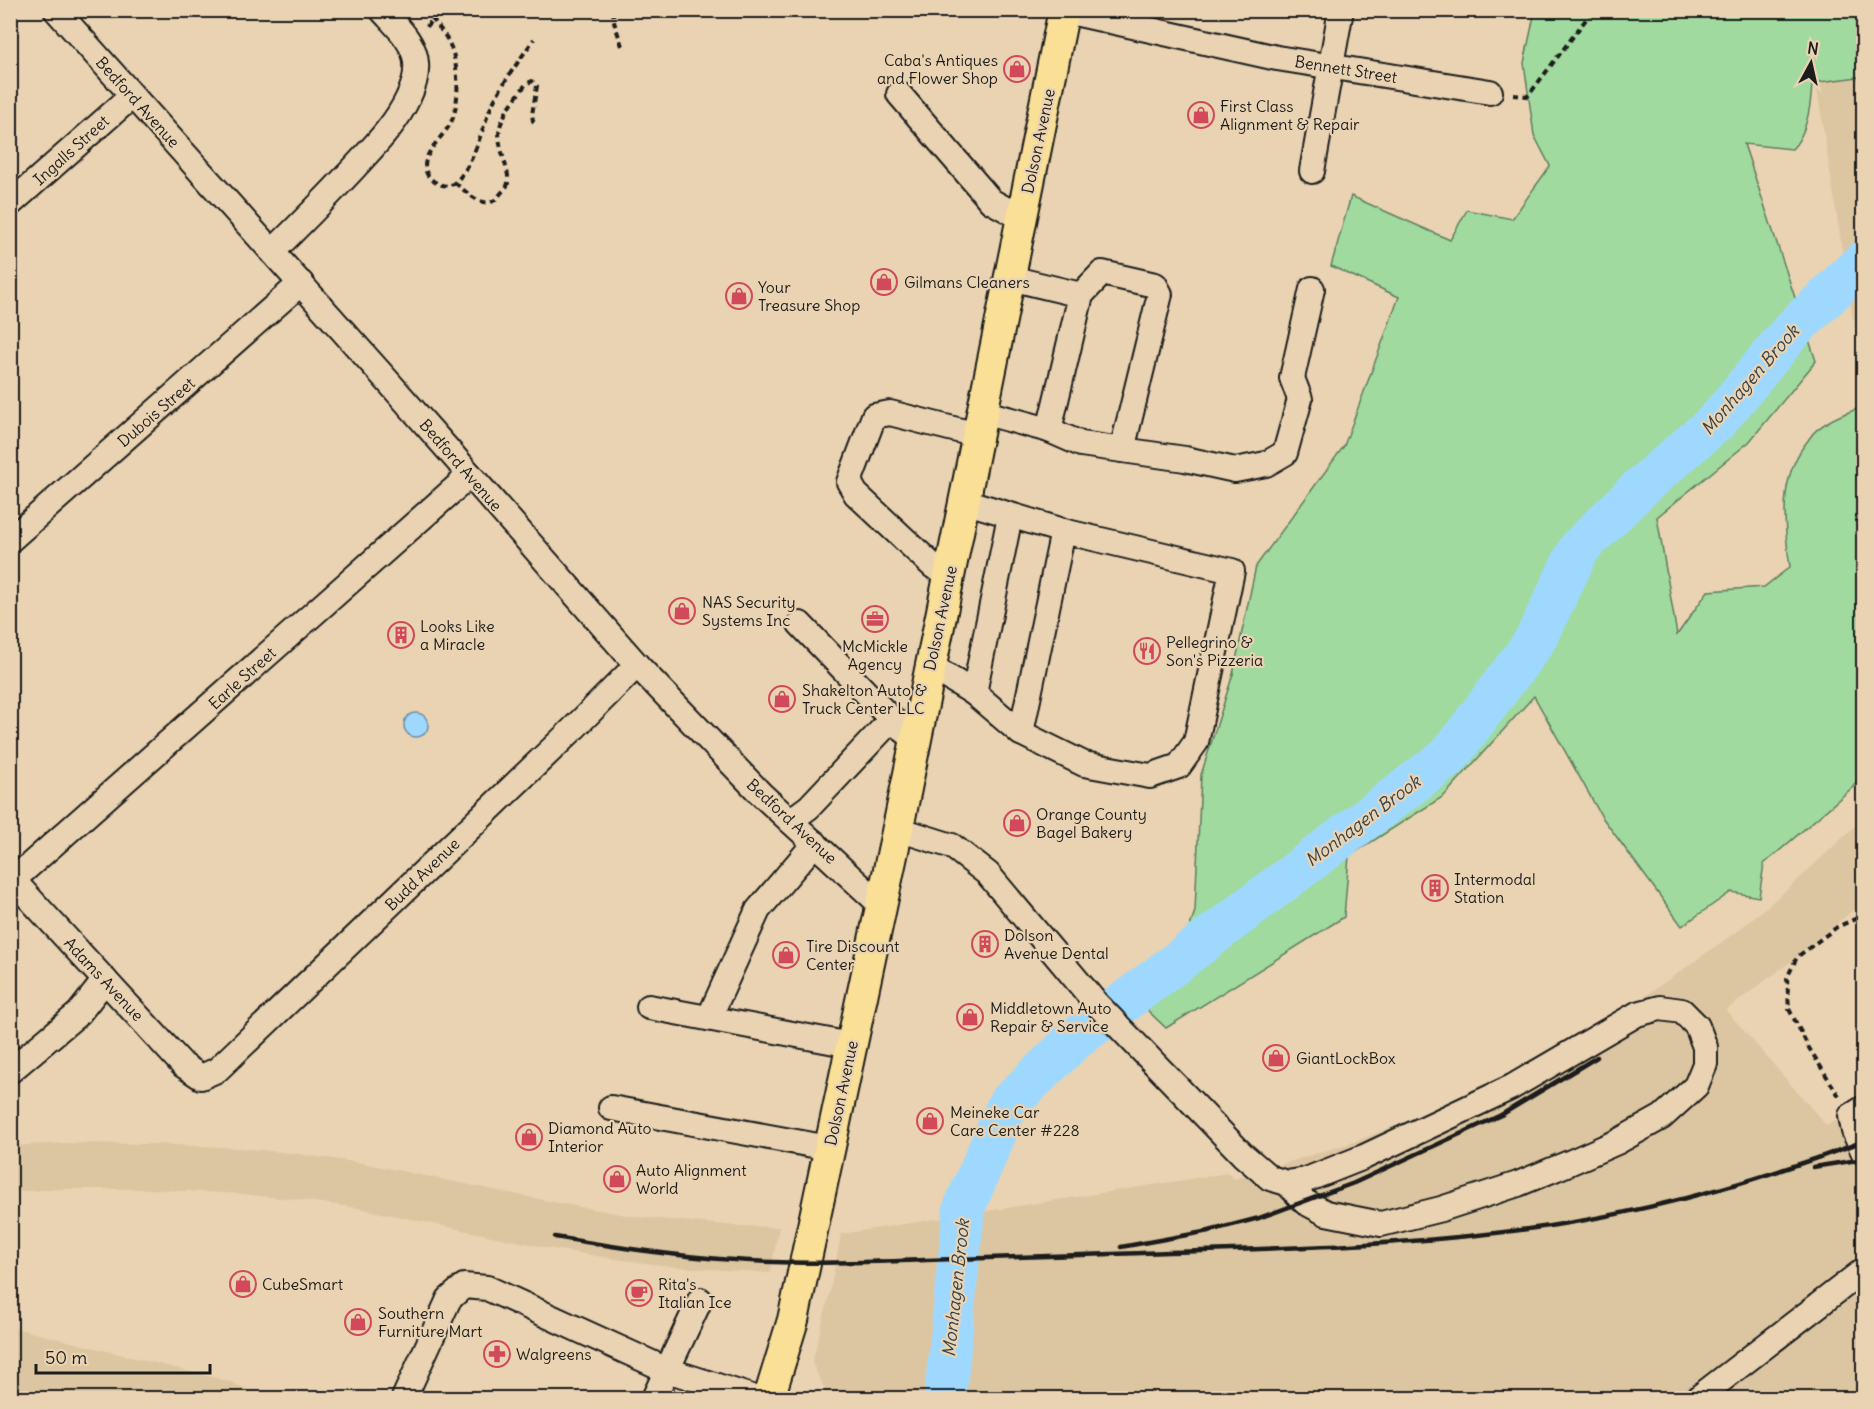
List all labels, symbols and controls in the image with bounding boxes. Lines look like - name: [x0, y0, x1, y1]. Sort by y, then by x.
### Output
- north arrow: [1781, 33, 1841, 93]
- text: N: [1806, 37, 1820, 59]
- place label: Caba's Antiques and Flower Shop: [877, 50, 998, 88]
- street label: Bennett Street: [1293, 51, 1399, 87]
- street label: Bedford Avenue: [92, 52, 184, 152]
- shop icon: Caba's Antiques and Flower Shop: [1002, 54, 1032, 84]
- street label: Dolson Avenue: [1017, 87, 1059, 195]
- place label: First Class Alignment & Repair: [1220, 96, 1360, 134]
- shop icon: First Class Alignment & Repair: [1186, 100, 1216, 130]
- street label: Ingalls Street: [29, 110, 113, 189]
- shop icon: Gilmans Cleaners: [869, 267, 899, 297]
- place label: Gilmans Cleaners: [904, 272, 1030, 292]
- place label: Your Treasure Shop: [758, 277, 860, 315]
- shop icon: Your Treasure Shop: [724, 281, 754, 311]
- water label: Monhagen Brook: [1696, 319, 1805, 439]
- street label: Dubois Street: [113, 373, 199, 451]
- street label: Bedford Avenue: [415, 415, 507, 515]
- street label: Dolson Avenue: [919, 564, 961, 672]
- place label: NAS Security Systems Inc: [702, 592, 796, 630]
- shop icon: NAS Security Systems Inc: [667, 596, 697, 626]
- office icon: McMickle Agency: [860, 604, 890, 634]
- place label: Looks Like a Miracle: [420, 616, 495, 654]
- building icon: Looks Like a Miracle: [386, 620, 416, 650]
- place label: Pellegrino & Son's Pizzeria: [1166, 632, 1263, 670]
- place label: McMickle Agency: [842, 636, 908, 674]
- restaurant icon: Pellegrino & Son's Pizzeria: [1132, 636, 1162, 666]
- street label: Earle Street: [204, 642, 280, 713]
- place label: Shakelton Auto & Truck Center LLC: [802, 680, 927, 718]
- shop icon: Shakelton Auto & Truck Center LLC: [767, 684, 797, 714]
- water label: Monhagen Brook: [1301, 769, 1426, 871]
- street label: Bedford Avenue: [743, 774, 841, 868]
- place label: Orange County Bagel Bakery: [1036, 804, 1147, 842]
- shop icon: Orange County Bagel Bakery: [1002, 808, 1032, 838]
- street label: Budd Avenue: [381, 833, 463, 915]
- place label: Intermodal Station: [1454, 869, 1536, 907]
- building icon: Intermodal Station: [1420, 873, 1450, 903]
- place label: Dolson Avenue Dental: [1004, 925, 1109, 963]
- building icon: Dolson Avenue Dental: [970, 929, 1000, 959]
- street label: Adams Avenue: [60, 933, 148, 1025]
- place label: Tire Discount Center: [806, 936, 900, 974]
- shop icon: Tire Discount Center: [771, 940, 801, 970]
- place label: Middletown Auto Repair & Service: [990, 998, 1112, 1036]
- shop icon: Middletown Auto Repair & Service: [955, 1002, 985, 1032]
- street label: Dolson Avenue: [820, 1039, 862, 1147]
- shop icon: GiantLockBox: [1261, 1043, 1291, 1073]
- place label: GiantLockBox: [1296, 1048, 1396, 1068]
- place label: Meineke Car Care Center #228: [950, 1102, 1080, 1140]
- shop icon: Meineke Car Care Center #228: [915, 1106, 945, 1136]
- place label: Diamond Auto Interior: [548, 1118, 652, 1156]
- shop icon: Diamond Auto Interior: [514, 1122, 544, 1152]
- place label: Auto Alignment World: [636, 1160, 747, 1198]
- shop icon: Auto Alignment World: [602, 1164, 632, 1194]
- water label: Monhagen Brook: [937, 1216, 974, 1358]
- shop icon: CubeSmart: [228, 1269, 258, 1299]
- place label: CubeSmart: [262, 1274, 344, 1294]
- place label: Rita's Italian Ice: [658, 1274, 732, 1312]
- cafe icon: Rita's Italian Ice: [624, 1278, 654, 1308]
- place label: Southern Furniture Mart: [378, 1303, 483, 1341]
- shop icon: Southern Furniture Mart: [343, 1307, 373, 1337]
- scale bar: [36, 1337, 210, 1375]
- pharmacy icon: Walgreens: [482, 1339, 512, 1369]
- place label: Walgreens: [516, 1344, 592, 1364]
- text: 50 m: [45, 1346, 87, 1369]

